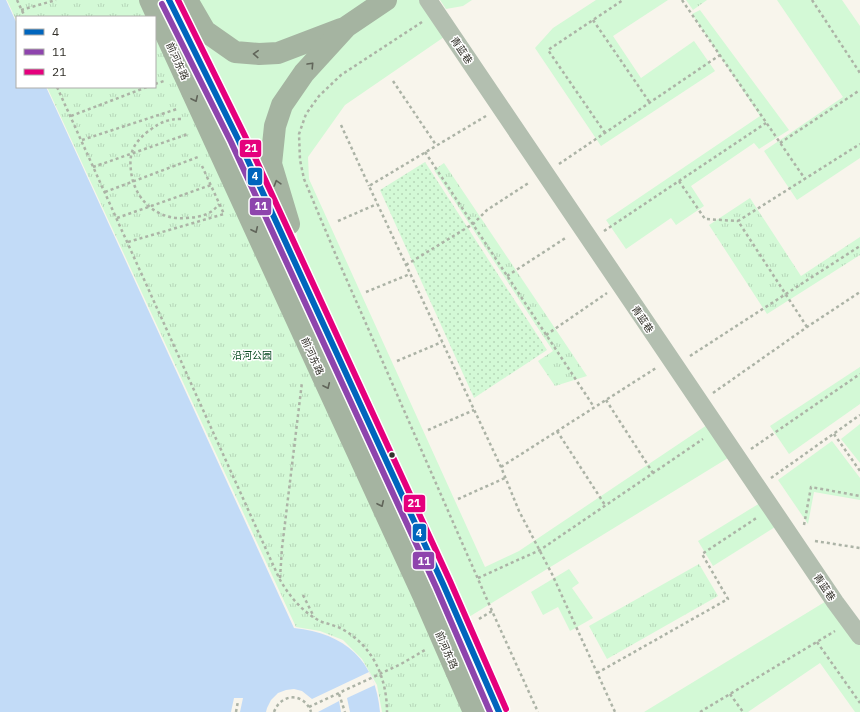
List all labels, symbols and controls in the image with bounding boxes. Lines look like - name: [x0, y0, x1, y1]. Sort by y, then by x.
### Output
- legend: [16, 16, 156, 88]
- text: 4: [52, 24, 59, 39]
- street label: 青蓝巷: [448, 34, 475, 66]
- street label: 前河东路: [163, 40, 192, 82]
- text: 11: [52, 44, 66, 59]
- one-way arrow: [253, 49, 259, 58]
- one-way arrow: [306, 62, 313, 70]
- text: 21: [52, 64, 66, 79]
- one-way arrow: [190, 95, 198, 102]
- line badge: 21: [239, 139, 262, 158]
- text: 21: [244, 141, 258, 155]
- line badge: 4: [247, 167, 263, 186]
- text: 4: [252, 169, 259, 183]
- one-way arrow: [273, 180, 282, 187]
- line badge: 11: [249, 197, 272, 216]
- text: 11: [254, 199, 268, 213]
- one-way arrow: [250, 225, 258, 233]
- street label: 青蓝巷: [629, 303, 656, 335]
- street label: 前河东路: [298, 335, 327, 377]
- park label: 沿河公园: [232, 349, 272, 362]
- one-way arrow: [322, 382, 330, 389]
- unlabelled marker: [387, 450, 397, 460]
- line badge: 21: [403, 494, 426, 513]
- text: 21: [407, 496, 421, 510]
- one-way arrow: [376, 500, 384, 508]
- line badge: 4: [412, 523, 427, 542]
- text: 4: [416, 526, 423, 540]
- line badge: 11: [412, 551, 435, 570]
- text: 11: [417, 554, 431, 568]
- street label: 青蓝巷: [811, 571, 838, 603]
- street label: 前河东路: [432, 629, 461, 671]

